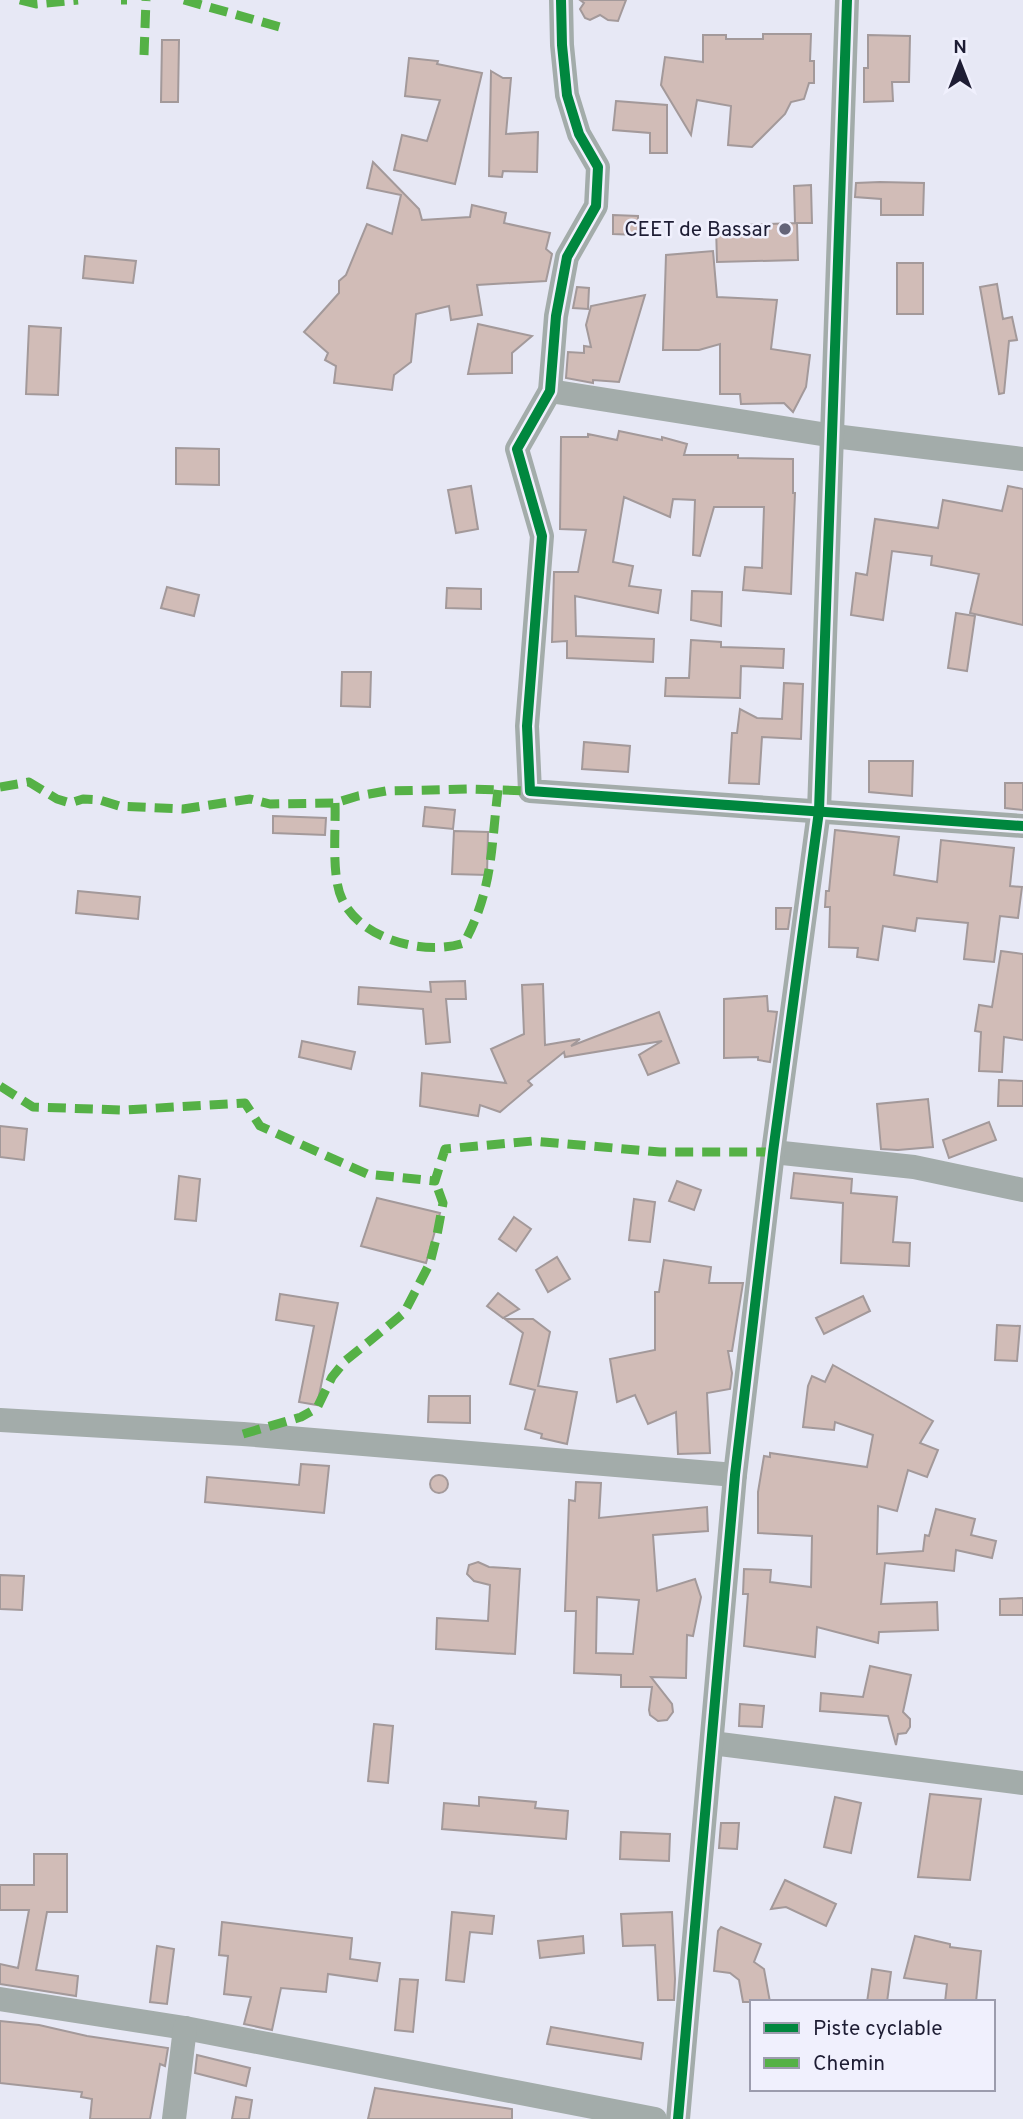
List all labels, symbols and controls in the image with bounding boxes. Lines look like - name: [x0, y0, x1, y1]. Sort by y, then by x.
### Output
- north arrow: [925, 28, 995, 98]
- text: N: [953, 36, 967, 60]
- place label: CEET de Bassar: [624, 217, 771, 244]
- marker: CEET de Bassar: [777, 221, 793, 237]
- legend: [750, 2000, 995, 2091]
- text: Piste cyclable: [813, 2016, 943, 2043]
- text: Chemin: [813, 2051, 885, 2078]

